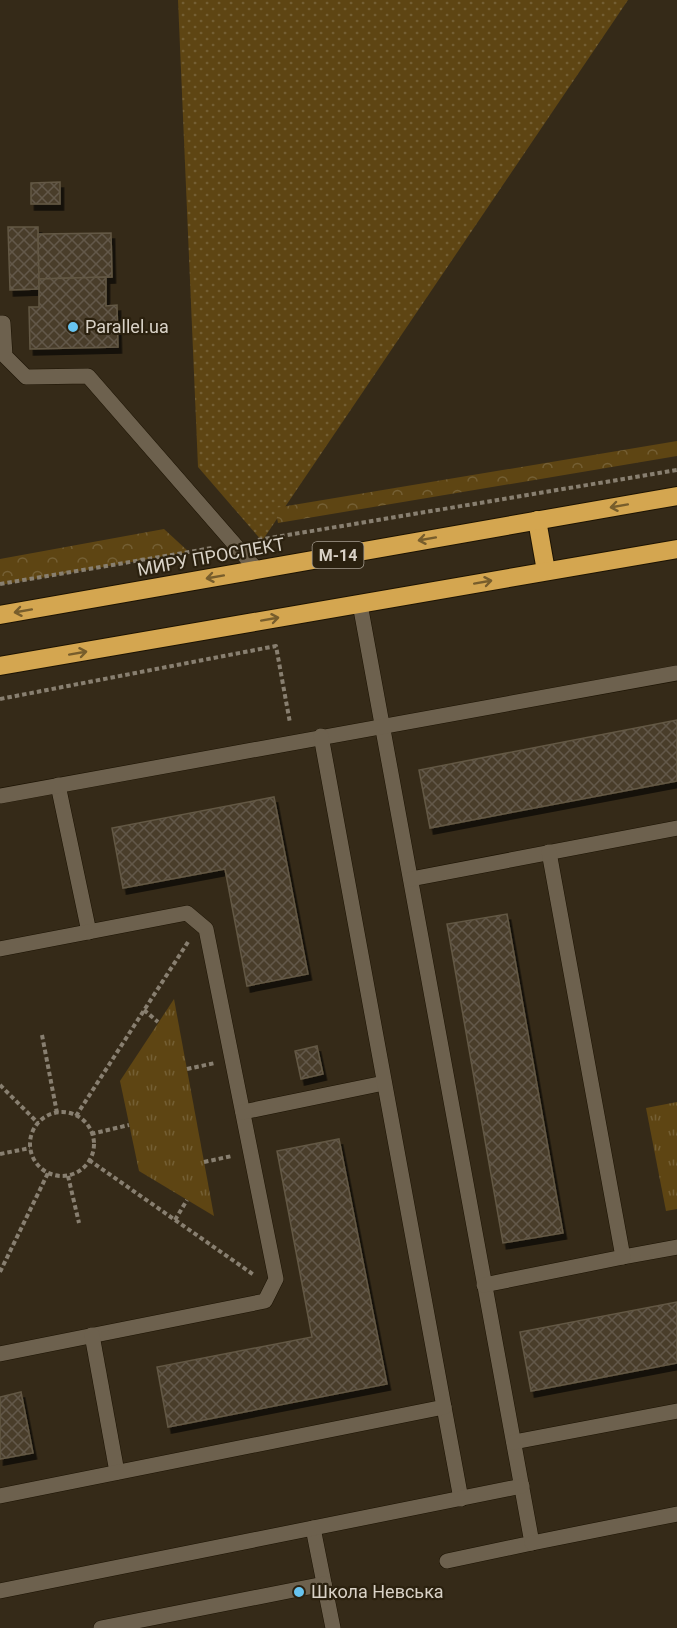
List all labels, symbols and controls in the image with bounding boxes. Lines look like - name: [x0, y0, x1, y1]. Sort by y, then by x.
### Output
- place label: Parallel.ua: [85, 316, 169, 337]
- marker: Parallel.ua: [66, 320, 80, 334]
- one-way arrow: [610, 501, 630, 512]
- street label: МИРУ ПРОСПЕКТ: [136, 533, 287, 580]
- one-way arrow: [418, 534, 438, 545]
- road number: М-14: [312, 542, 364, 568]
- one-way arrow: [205, 572, 225, 583]
- one-way arrow: [473, 576, 493, 587]
- one-way arrow: [13, 606, 33, 617]
- one-way arrow: [260, 613, 280, 624]
- one-way arrow: [68, 647, 88, 658]
- place label: Школа Невська: [311, 1581, 444, 1602]
- marker: Школа Невська: [292, 1585, 306, 1599]

